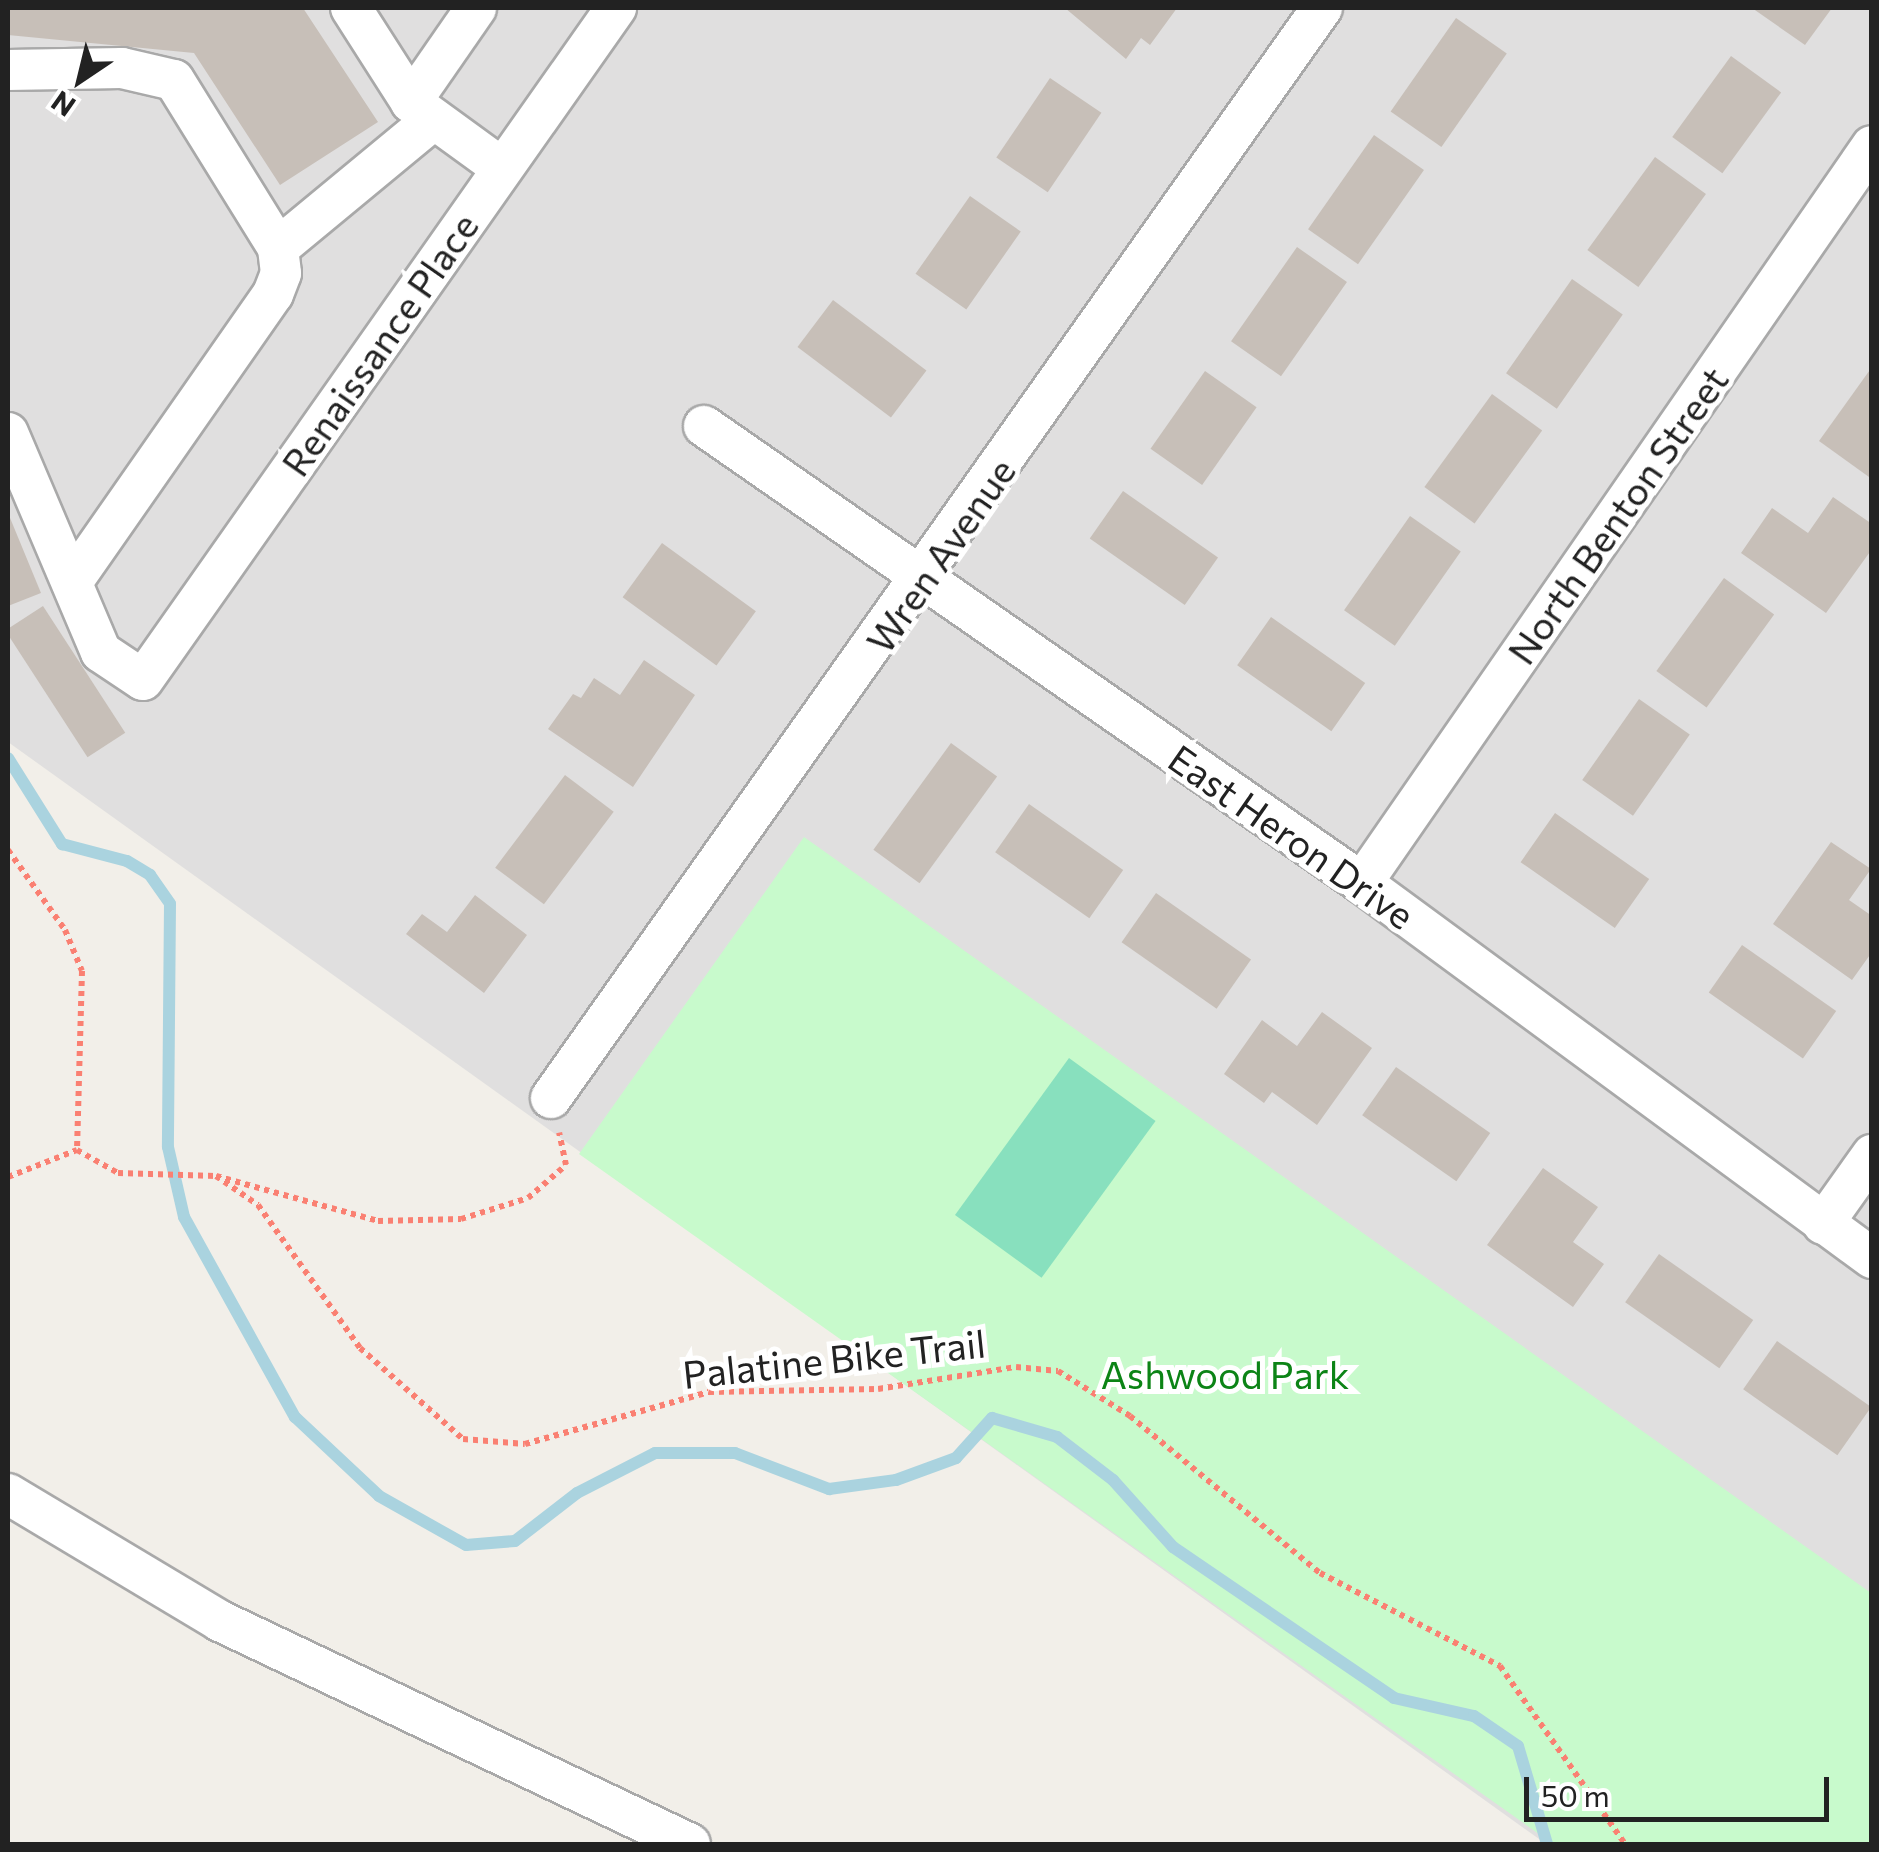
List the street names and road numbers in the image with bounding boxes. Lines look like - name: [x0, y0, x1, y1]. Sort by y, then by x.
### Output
- street label: Renaissance Place: [271, 204, 487, 484]
- street label: North Benton Street: [1497, 358, 1737, 672]
- street label: Wren Avenue: [856, 449, 1024, 661]
- street label: East Heron Drive: [1161, 734, 1423, 938]
- street label: Palatine Bike Trail: [680, 1319, 988, 1397]

